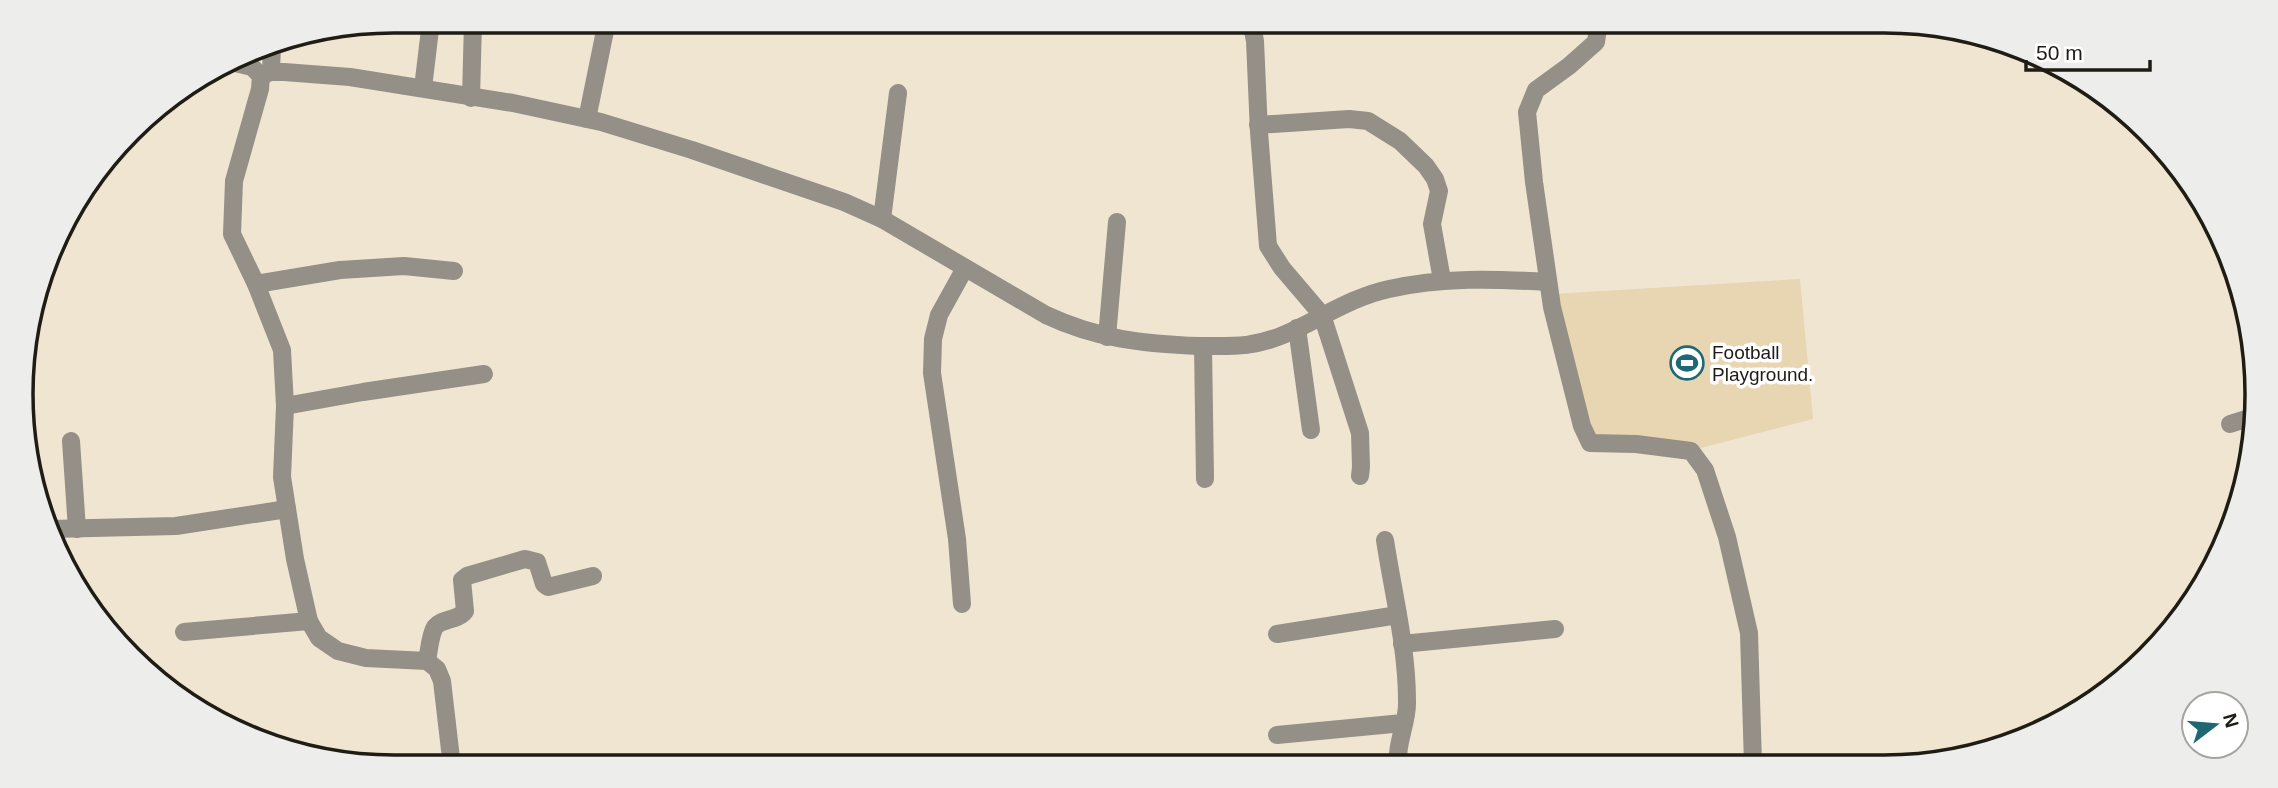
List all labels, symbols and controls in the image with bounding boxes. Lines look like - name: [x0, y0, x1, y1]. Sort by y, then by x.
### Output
- scale bar: [2026, 28, 2150, 72]
- text: 50 m: [2036, 41, 2083, 64]
- place label: Football Playground.: [1712, 342, 1813, 385]
- sports icon: Football Playground.: [1668, 344, 1706, 382]
- north arrow: [2180, 690, 2250, 760]
- text: N: [2219, 711, 2243, 730]

